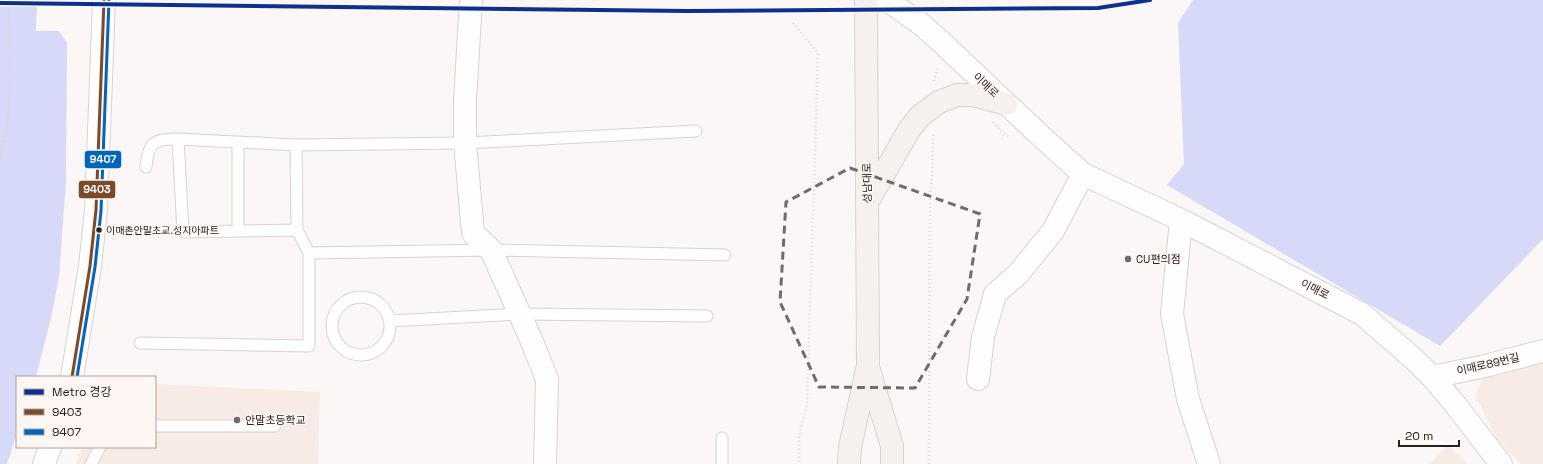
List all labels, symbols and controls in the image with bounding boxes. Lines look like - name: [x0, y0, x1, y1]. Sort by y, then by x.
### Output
- street label: 이매로: [970, 70, 1002, 100]
- line badge: 9407: [84, 150, 122, 169]
- text: 9407: [90, 152, 116, 166]
- street label: 성남대로: [860, 163, 874, 203]
- line badge: 9403: [78, 180, 116, 199]
- text: 9403: [83, 182, 111, 196]
- place label: 이매촌안말초교.성지아파트: [106, 224, 219, 237]
- marker: 이매촌안말초교.성지아파트: [94, 225, 104, 235]
- place label: CU편의점: [1136, 252, 1181, 266]
- marker: CU편의점: [1123, 254, 1133, 264]
- street label: 이매로: [1298, 276, 1332, 302]
- street label: 이매로89번길: [1455, 350, 1521, 378]
- legend: [16, 376, 156, 448]
- text: Metro 경강: [52, 384, 112, 400]
- text: 9403: [52, 404, 82, 420]
- place label: 안말초등학교: [245, 413, 306, 427]
- marker: 안말초등학교: [232, 415, 242, 425]
- scale bar: [1399, 422, 1459, 448]
- text: 9407: [52, 424, 81, 440]
- text: 20 m: [1405, 428, 1433, 444]

